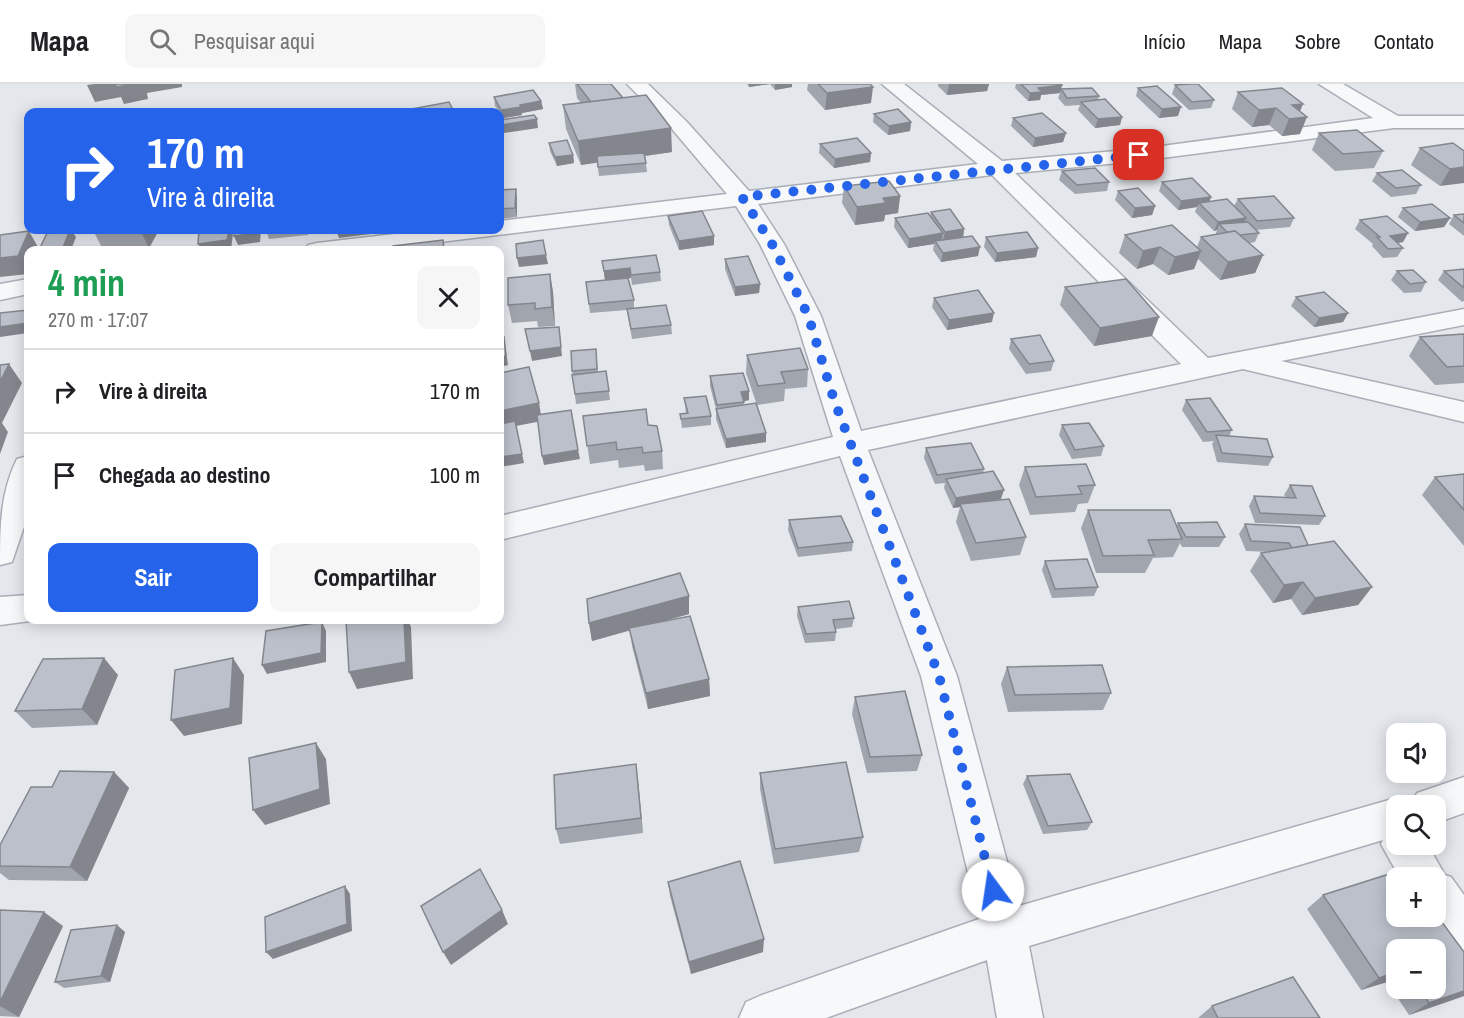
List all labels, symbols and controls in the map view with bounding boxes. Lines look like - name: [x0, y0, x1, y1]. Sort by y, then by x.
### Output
- search box: [125, 14, 545, 68]
- text: Mapa: [30, 22, 89, 60]
- icon: search: [146, 25, 179, 58]
- text: Pesquisar aqui: [194, 26, 315, 56]
- text: Início: [1144, 27, 1186, 56]
- text: Mapa: [1219, 27, 1262, 56]
- text: Sobre: [1295, 27, 1341, 56]
- text: Contato: [1374, 27, 1434, 56]
- text: 170 m: [147, 125, 245, 181]
- pin: [1113, 129, 1164, 180]
- icon: right: [48, 132, 126, 210]
- icon: arrive: [1122, 138, 1155, 171]
- text: Vire à direita: [147, 179, 275, 215]
- text: 4 min: [48, 259, 125, 307]
- button: close: [417, 266, 480, 329]
- text: 270 m · 17:07: [48, 306, 148, 333]
- icon: right: [48, 375, 81, 408]
- text: Vire à direita: [99, 376, 207, 406]
- text: 170 m: [430, 376, 480, 406]
- icon: arrive: [48, 459, 81, 492]
- text: Chegada ao destino: [99, 460, 270, 490]
- text: 100 m: [430, 460, 480, 490]
- button: Sair: [48, 543, 258, 612]
- button: Compartilhar: [270, 543, 480, 612]
- map controls: [1386, 723, 1446, 999]
- button: sound: [1386, 723, 1446, 783]
- button: search: [1386, 795, 1446, 855]
- position arrow: [961, 858, 1025, 922]
- button: +: [1386, 867, 1446, 927]
- button: −: [1386, 939, 1446, 999]

